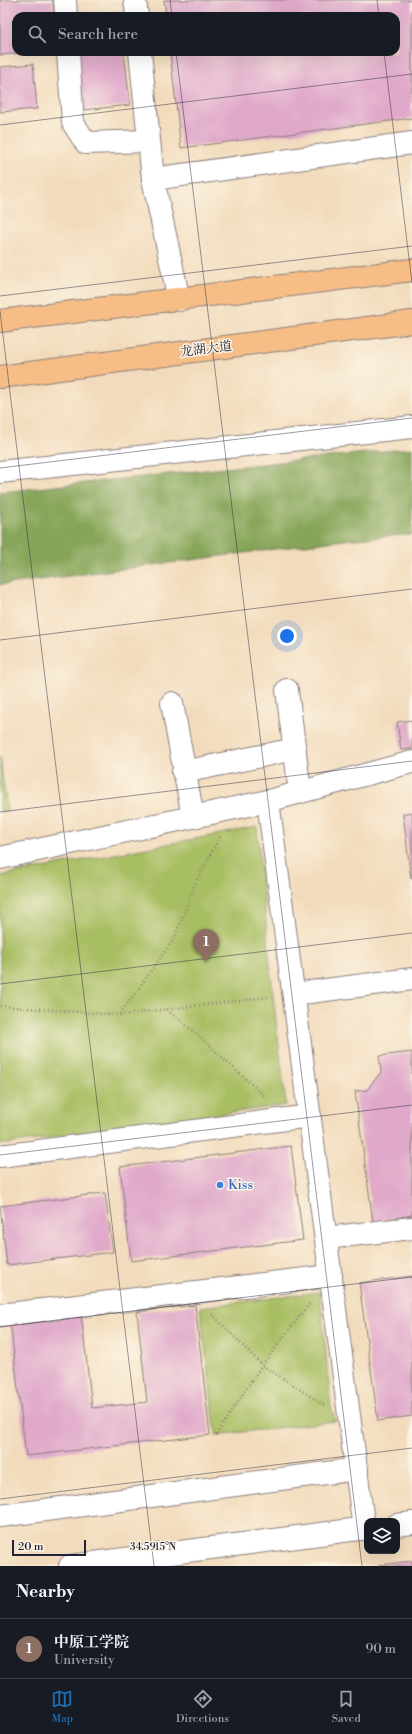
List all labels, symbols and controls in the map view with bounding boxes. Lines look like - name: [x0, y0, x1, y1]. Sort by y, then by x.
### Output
- search box: [12, 12, 400, 56]
- icon: search: [26, 23, 48, 45]
- text: Search here: [58, 25, 138, 44]
- street label: 龙湖大道: [179, 338, 233, 360]
- your location: [277, 626, 297, 646]
- pin: 1: [193, 929, 219, 962]
- place label: Kiss: [228, 1177, 253, 1193]
- marker: Kiss: [215, 1180, 225, 1190]
- map controls: [364, 1518, 400, 1554]
- button: layers: [364, 1518, 400, 1554]
- scale bar: [12, 1538, 86, 1557]
- text: 20 m: [18, 1540, 43, 1554]
- text: 34.5915°N: [130, 1541, 177, 1553]
- text: Nearby: [16, 1581, 75, 1603]
- text: 中原工学院: [54, 1633, 129, 1652]
- text: 1: [26, 1641, 32, 1657]
- text: 90 m: [365, 1641, 396, 1657]
- text: University: [54, 1652, 115, 1668]
- tab: Map: [51, 1688, 73, 1726]
- tab: Directions: [176, 1688, 229, 1726]
- tab: Saved: [332, 1688, 361, 1726]

